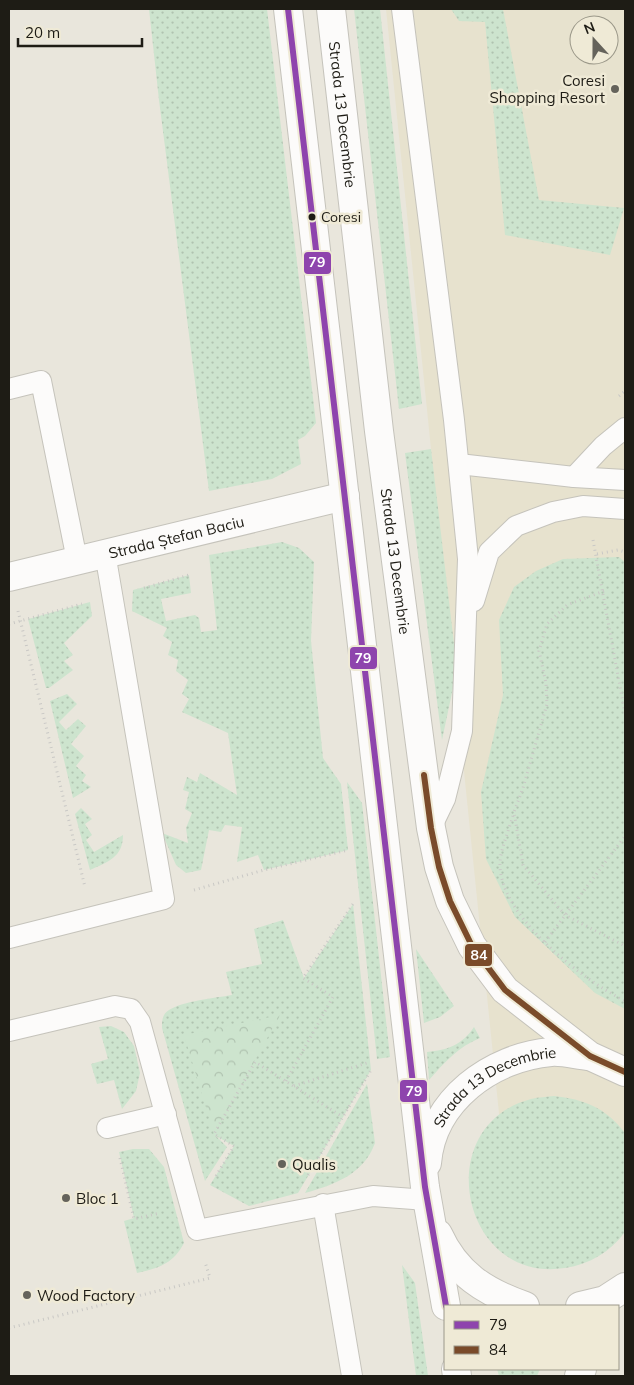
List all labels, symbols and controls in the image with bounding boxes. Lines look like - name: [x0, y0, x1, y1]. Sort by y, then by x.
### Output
- scale bar: [18, 15, 141, 47]
- north arrow: [569, 15, 619, 65]
- text: N: [581, 18, 598, 38]
- text: 20 m: [25, 23, 60, 42]
- street label: Strada 13 Decembrie: [325, 40, 361, 188]
- place label: Coresi Shopping Resort: [490, 71, 605, 107]
- marker: Coresi Shopping Resort: [609, 83, 621, 95]
- place label: Coresi: [321, 208, 361, 226]
- marker: Coresi: [307, 212, 317, 222]
- line badge: 79: [303, 251, 332, 275]
- text: 79: [309, 253, 325, 271]
- street label: Strada 13 Decembrie: [377, 487, 415, 635]
- street label: Strada Ștefan Baciu: [106, 511, 246, 562]
- line badge: 79: [349, 646, 378, 670]
- text: 79: [355, 649, 371, 667]
- line badge: 84: [464, 943, 493, 967]
- text: 84: [471, 946, 488, 964]
- street label: Strada 13 Decembrie: [428, 1042, 557, 1130]
- line badge: 79: [399, 1079, 428, 1103]
- text: 79: [406, 1082, 422, 1100]
- place label: Qualis: [292, 1155, 336, 1174]
- marker: Qualis: [276, 1158, 288, 1170]
- place label: Bloc 1: [76, 1189, 119, 1208]
- marker: Bloc 1: [60, 1192, 72, 1204]
- place label: Wood Factory: [37, 1286, 135, 1305]
- marker: Wood Factory: [21, 1289, 33, 1301]
- legend: [444, 1305, 619, 1370]
- text: 79: [489, 1315, 507, 1334]
- text: 84: [489, 1340, 507, 1359]

